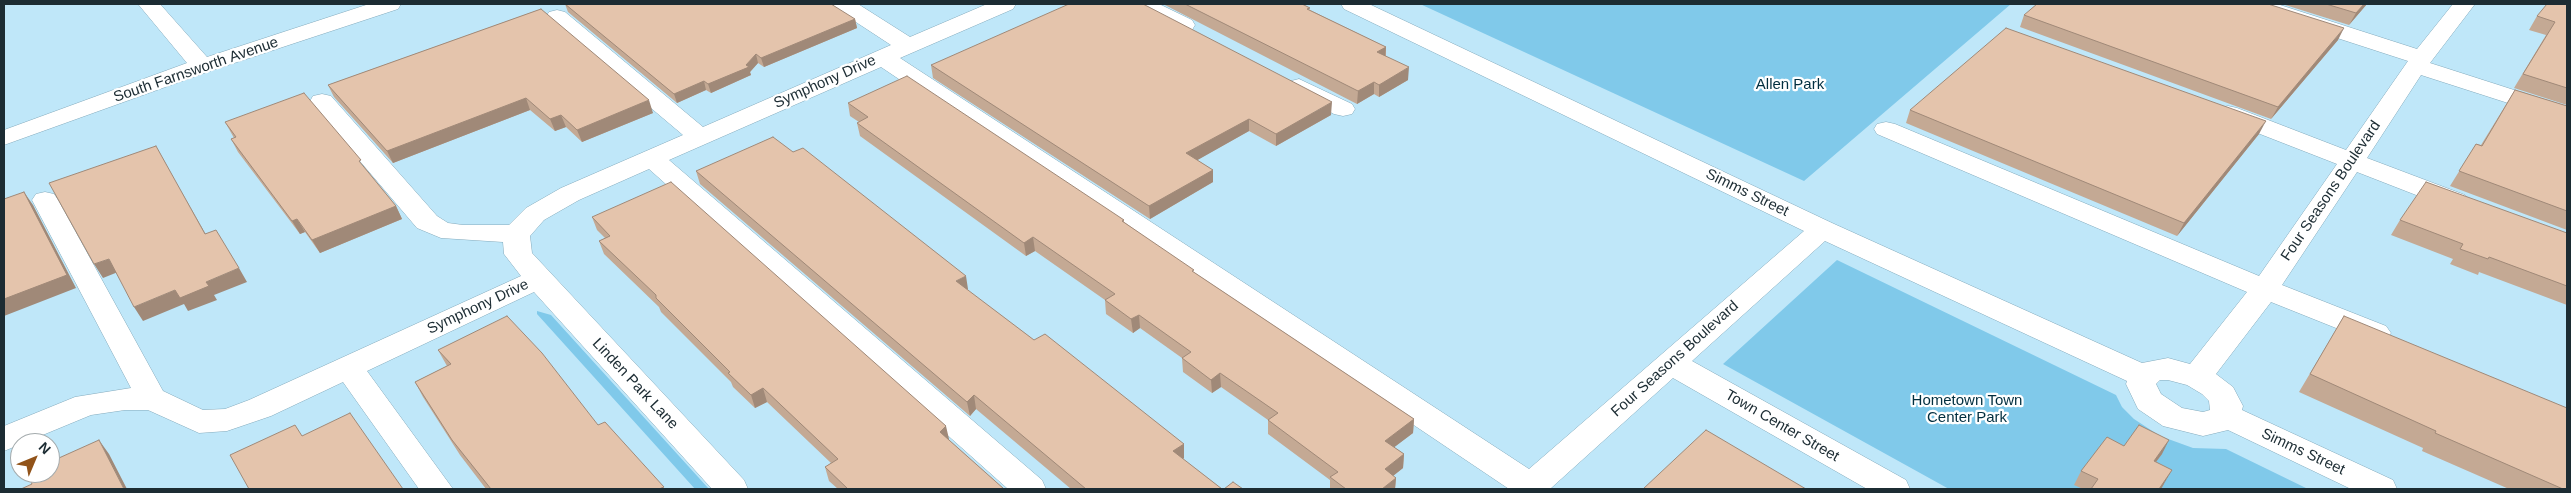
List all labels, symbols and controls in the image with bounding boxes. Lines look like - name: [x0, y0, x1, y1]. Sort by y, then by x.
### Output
- street label: South Farnsworth Avenue: [111, 33, 281, 107]
- street label: Symphony Drive: [771, 51, 879, 113]
- park label: Allen Park: [1756, 76, 1824, 94]
- street label: Four Seasons Boulevard: [2277, 118, 2385, 264]
- street label: Simms Street: [1703, 165, 1791, 221]
- street label: Symphony Drive: [424, 276, 532, 338]
- street label: Four Seasons Boulevard: [1608, 297, 1742, 421]
- street label: Linden Park Lane: [588, 335, 682, 433]
- street label: Town Center Street: [1722, 386, 1842, 466]
- park label: Hometown Town Center Park: [1912, 392, 2022, 427]
- street label: Simms Street: [2258, 425, 2348, 479]
- north arrow: [10, 433, 60, 483]
- text: N: [36, 439, 54, 457]

